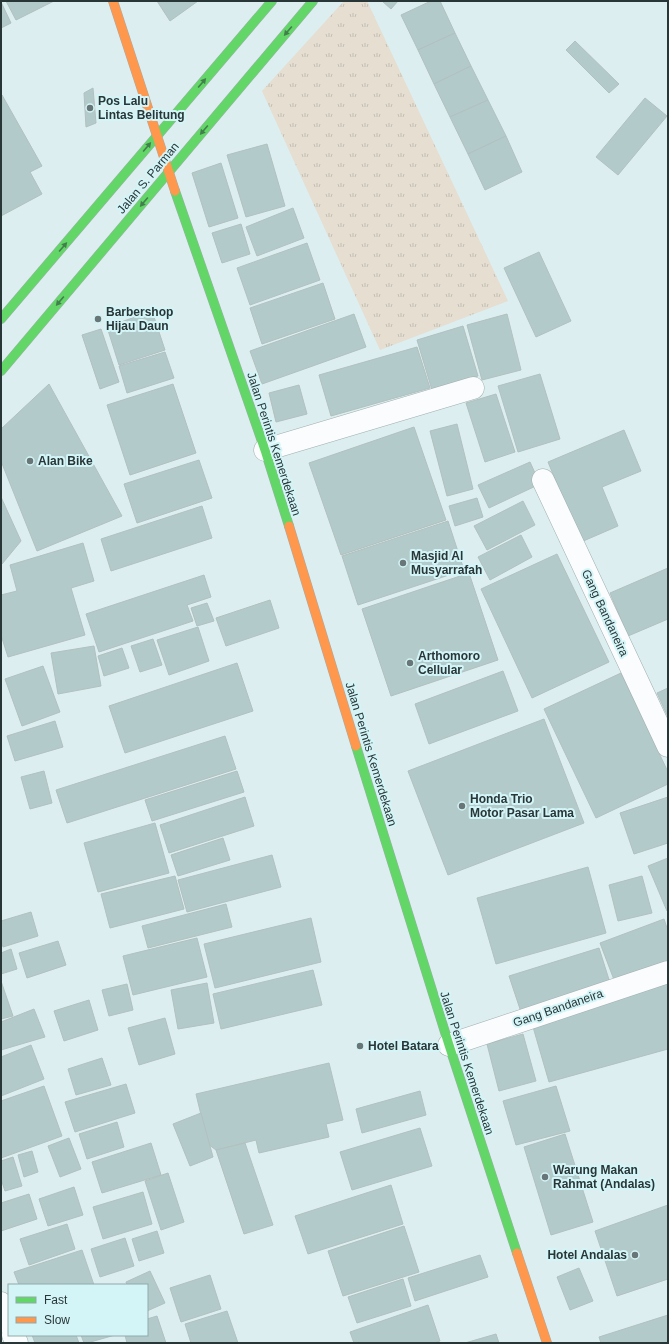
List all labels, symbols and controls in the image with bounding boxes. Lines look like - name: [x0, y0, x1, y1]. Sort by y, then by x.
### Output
- one-way arrow: [283, 25, 292, 36]
- one-way arrow: [197, 77, 206, 88]
- place label: Pos Lalu Lintas Belitung: [98, 94, 185, 122]
- marker: Pos Lalu Lintas Belitung: [85, 103, 95, 113]
- one-way arrow: [200, 125, 209, 136]
- street label: Jalan S. Parman: [114, 140, 182, 216]
- one-way arrow: [142, 142, 151, 153]
- one-way arrow: [139, 197, 148, 207]
- one-way arrow: [58, 241, 67, 252]
- one-way arrow: [55, 296, 64, 307]
- place label: Barbershop Hijau Daun: [106, 305, 173, 333]
- marker: Barbershop Hijau Daun: [93, 314, 103, 324]
- street label: Jalan Perintis Kemerdekaan: [244, 370, 304, 518]
- place label: Alan Bike: [38, 454, 93, 468]
- marker: Alan Bike: [25, 456, 35, 466]
- place label: Masjid Al Musyarrafah: [411, 549, 482, 577]
- marker: Masjid Al Musyarrafah: [398, 558, 408, 568]
- street label: Gang Bandaneira: [579, 567, 631, 659]
- place label: Arthomoro Cellular: [418, 649, 480, 677]
- marker: Arthomoro Cellular: [405, 658, 415, 668]
- street label: Jalan Perintis Kemerdekaan: [342, 680, 400, 828]
- place label: Honda Trio Motor Pasar Lama: [470, 792, 574, 820]
- marker: Honda Trio Motor Pasar Lama: [457, 801, 467, 811]
- street label: Gang Bandaneira: [511, 986, 605, 1030]
- street label: Jalan Perintis Kemerdekaan: [437, 989, 497, 1137]
- place label: Hotel Batara: [368, 1039, 439, 1053]
- marker: Hotel Batara: [355, 1041, 365, 1051]
- place label: Warung Makan Rahmat (Andalas): [553, 1163, 655, 1191]
- marker: Warung Makan Rahmat (Andalas): [540, 1172, 550, 1182]
- place label: Hotel Andalas: [547, 1248, 627, 1262]
- marker: Hotel Andalas: [630, 1250, 640, 1260]
- legend: [8, 1284, 148, 1336]
- text: Fast: [44, 1293, 68, 1307]
- text: Slow: [44, 1313, 70, 1327]

